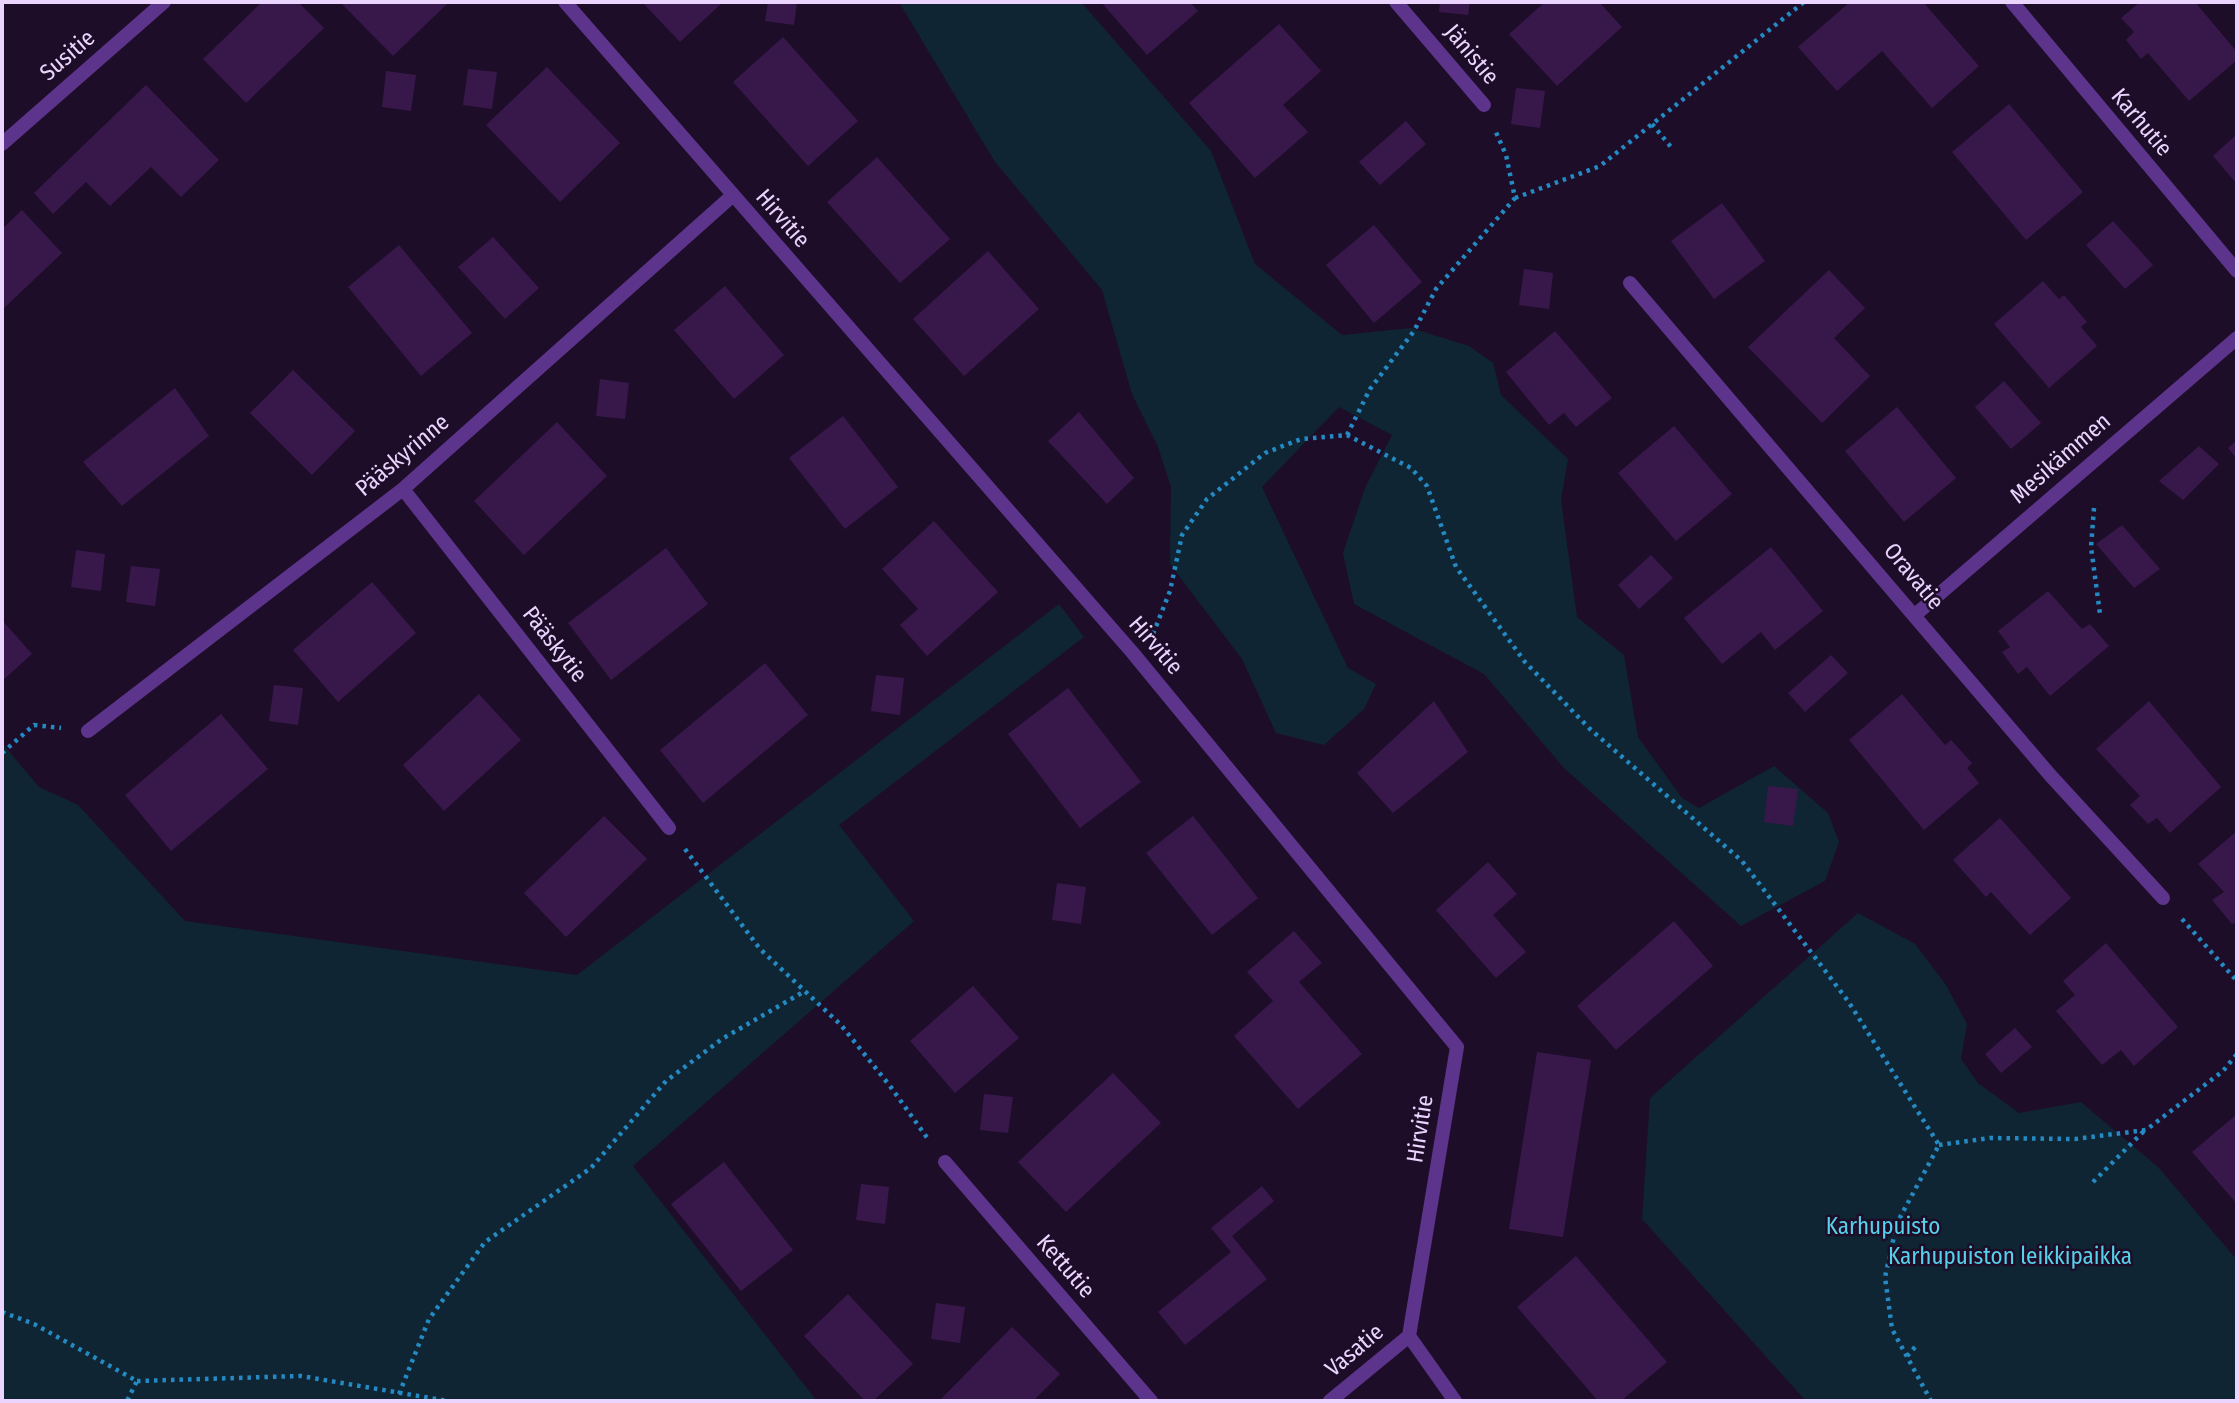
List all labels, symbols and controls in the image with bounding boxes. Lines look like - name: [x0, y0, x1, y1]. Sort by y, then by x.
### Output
- street label: Jänistie: [1438, 19, 1504, 91]
- street label: Susitie: [35, 25, 101, 87]
- street label: Karhutie: [2105, 83, 2177, 163]
- street label: Hirvitie: [749, 184, 815, 254]
- street label: Mesikämmen: [2005, 408, 2117, 510]
- street label: Pääskyrinne: [351, 409, 455, 503]
- street label: Oravatie: [1877, 538, 1949, 616]
- street label: Pääskytie: [516, 602, 592, 688]
- street label: Hirvitie: [1122, 611, 1188, 681]
- street label: Hirvitie: [1402, 1093, 1440, 1165]
- park label: Karhupuisto: [1826, 1214, 1940, 1242]
- street label: Kettutie: [1030, 1230, 1100, 1304]
- park label: Karhupuiston leikkipaikka: [1888, 1244, 2132, 1272]
- street label: Vasatie: [1320, 1319, 1390, 1383]

